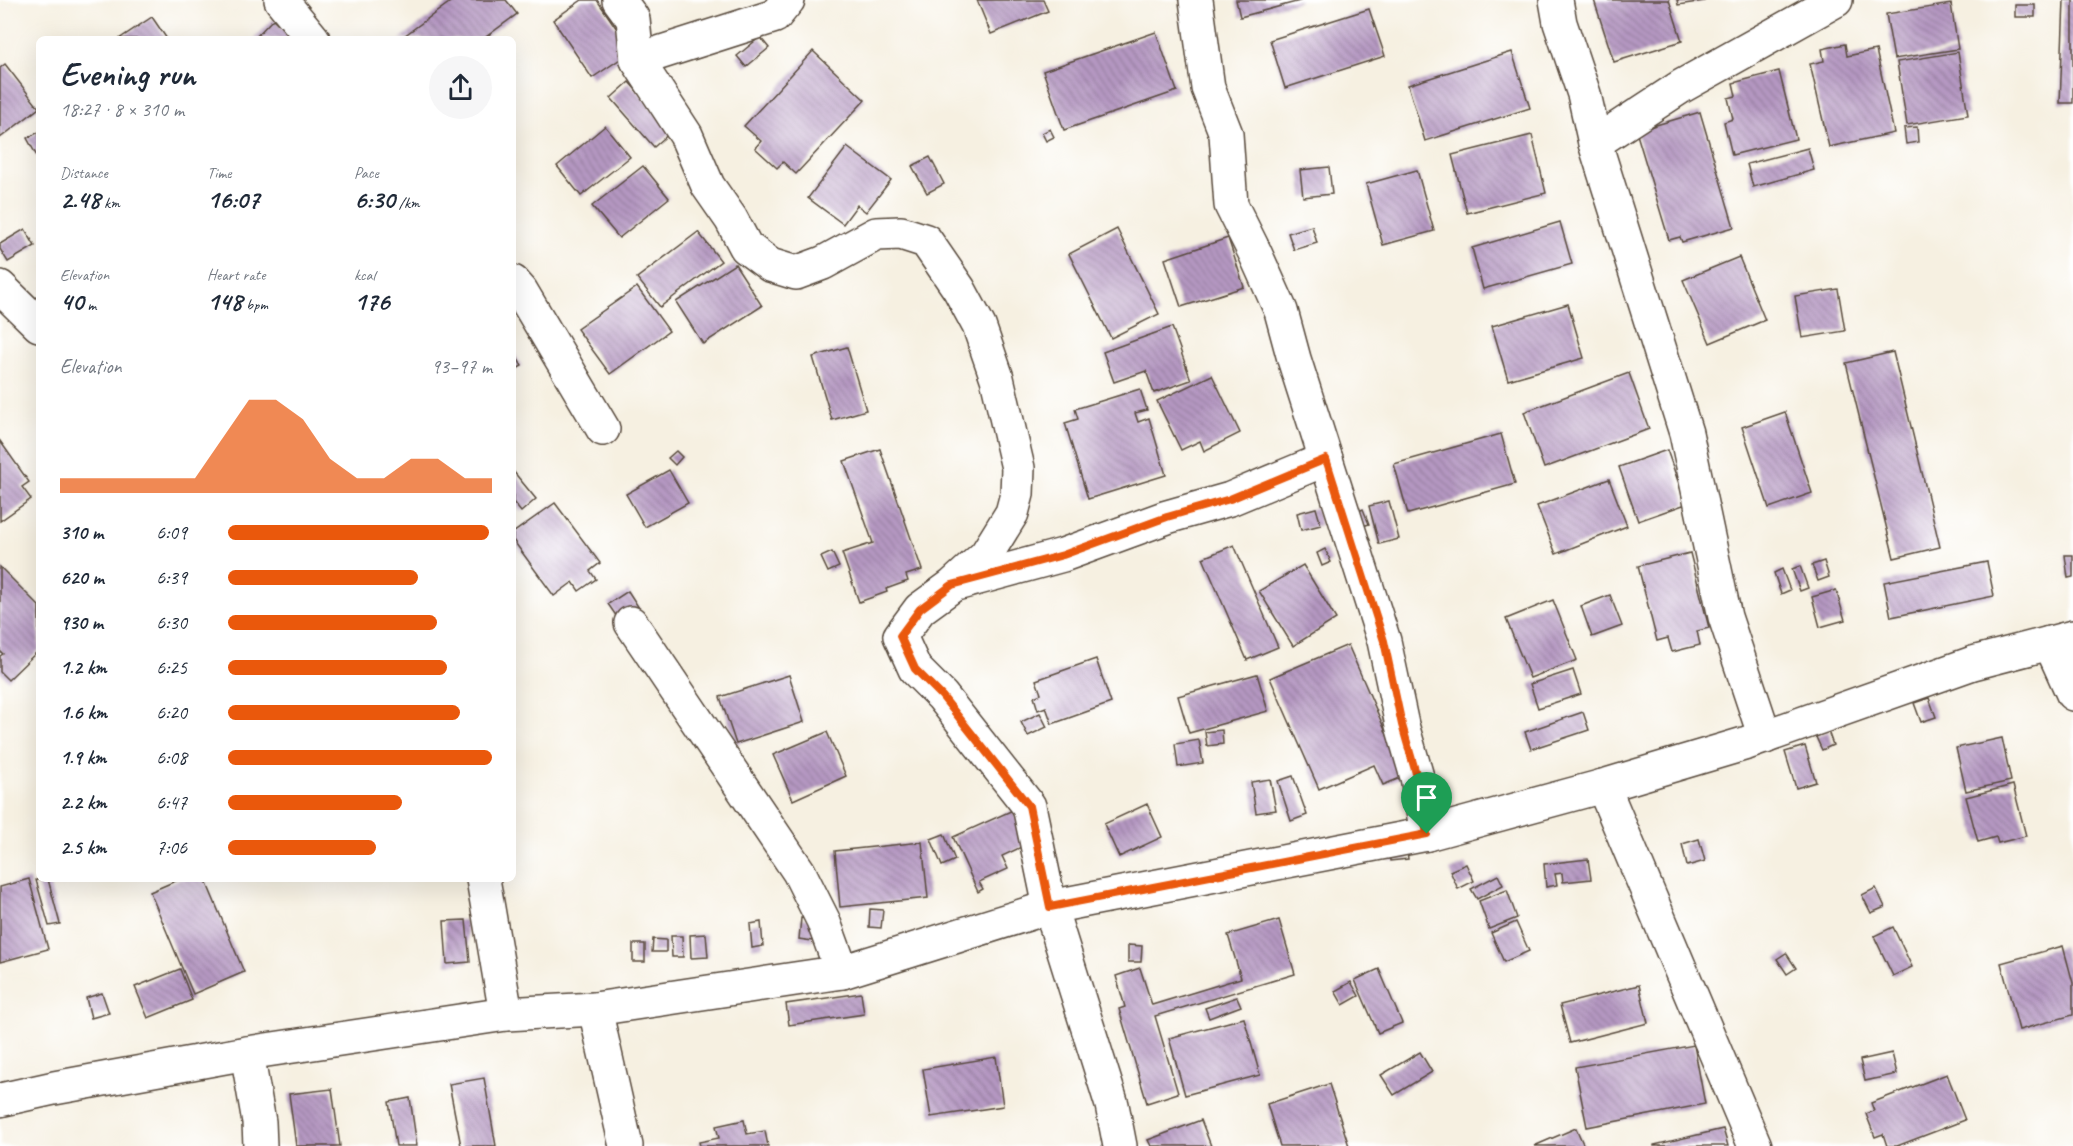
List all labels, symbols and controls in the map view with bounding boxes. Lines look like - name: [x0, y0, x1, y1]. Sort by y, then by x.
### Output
- text: Evening run: [60, 53, 195, 95]
- button: share: [429, 56, 492, 119]
- text: 18:27 · 8 × 310 m: [60, 97, 184, 122]
- text: Distance: [60, 163, 108, 183]
- text: Time: [207, 163, 231, 183]
- text: Pace: [354, 163, 379, 183]
- text: 2.48: [60, 183, 100, 216]
- text: 16:07: [207, 183, 259, 216]
- text: 6:30: [354, 183, 395, 216]
- text: km: [100, 193, 120, 213]
- text: /km: [395, 193, 420, 213]
- text: Elevation: [60, 265, 109, 285]
- text: Heart rate: [207, 265, 265, 285]
- text: kcal: [354, 265, 375, 285]
- text: 40: [60, 285, 83, 318]
- text: 148: [207, 285, 242, 318]
- text: 176: [354, 285, 390, 318]
- text: m: [83, 295, 96, 315]
- text: bpm: [242, 295, 268, 315]
- text: Elevation: [60, 354, 122, 379]
- text: 93–97 m: [431, 354, 492, 379]
- text: 310 m: [60, 520, 103, 545]
- text: 6:09: [156, 520, 187, 545]
- text: 620 m: [60, 565, 104, 590]
- text: 6:39: [156, 565, 187, 590]
- text: 930 m: [60, 610, 103, 635]
- text: 6:30: [156, 610, 187, 635]
- text: 1.2 km: [60, 655, 107, 680]
- text: 6:25: [156, 655, 187, 680]
- text: 1.6 km: [60, 700, 107, 725]
- text: 6:20: [156, 700, 187, 725]
- text: 1.9 km: [60, 745, 106, 770]
- text: 6:08: [156, 745, 187, 770]
- pin: [1401, 772, 1452, 834]
- icon: arrive: [1410, 781, 1443, 814]
- text: 2.2 km: [60, 790, 107, 815]
- text: 6:47: [156, 790, 187, 815]
- text: 2.5 km: [60, 835, 106, 860]
- text: 7:06: [156, 835, 187, 860]

